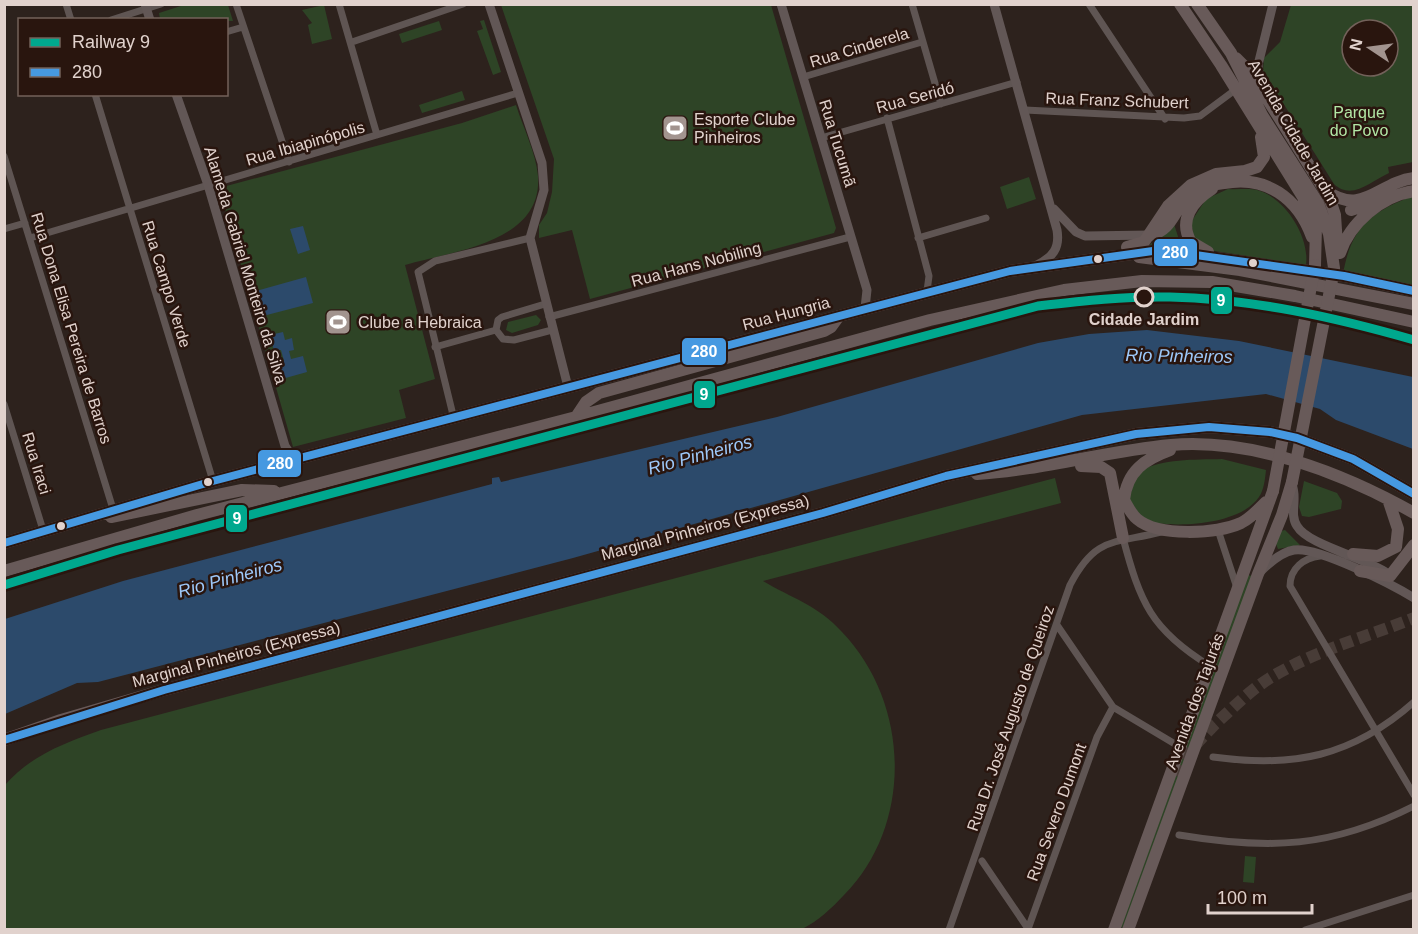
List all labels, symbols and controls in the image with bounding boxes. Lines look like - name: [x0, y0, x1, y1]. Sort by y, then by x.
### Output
- legend: [18, 18, 228, 96]
- north arrow: [1340, 18, 1400, 78]
- street label: Rua Cinderela: [808, 24, 911, 71]
- text: Railway 9: [72, 32, 150, 52]
- text: N: [1346, 37, 1365, 52]
- street label: Avenida Cidade Jardim: [1245, 56, 1342, 208]
- text: 280: [72, 62, 102, 82]
- street label: Rua Seridó: [874, 79, 956, 116]
- street label: Rua Franz Schubert: [1045, 90, 1189, 112]
- street label: Rua Tucumã: [816, 97, 859, 189]
- park label: Parque do Povo: [1330, 104, 1388, 139]
- place label: Esporte Clube Pinheiros: [694, 111, 795, 146]
- sports icon: Esporte Clube Pinheiros: [660, 113, 690, 143]
- street label: Rua Ibiapinópolis: [244, 118, 366, 169]
- street label: Alameda Gabriel Monteiro da Silva: [201, 144, 290, 386]
- street label: Rua Dona Elisa Pereira de Barros: [28, 210, 115, 446]
- street label: Rua Campo Verde: [139, 219, 194, 350]
- line badge: 280: [1153, 238, 1198, 267]
- street label: Rua Hans Nobiling: [629, 239, 763, 290]
- text: 280: [1162, 244, 1188, 261]
- unlabelled marker: [1092, 253, 1104, 265]
- unlabelled marker: [1247, 257, 1259, 269]
- line badge: 9: [1210, 286, 1233, 315]
- marker: Cidade Jardim: [1134, 287, 1154, 307]
- text: 9: [1217, 292, 1226, 309]
- street label: Rua Hungria: [741, 294, 832, 333]
- sports icon: Clube a Hebraica: [323, 307, 353, 337]
- place label: Cidade Jardim: [1089, 311, 1199, 328]
- place label: Clube a Hebraica: [358, 314, 482, 331]
- line badge: 280: [681, 337, 727, 366]
- text: 280: [691, 343, 717, 360]
- water label: Rio Pinheiros: [1125, 345, 1233, 367]
- line badge: 9: [693, 380, 716, 409]
- text: 9: [700, 386, 709, 403]
- street label: Rua Iraci: [19, 430, 54, 496]
- water label: Rio Pinheiros: [646, 431, 754, 479]
- line badge: 280: [257, 449, 302, 478]
- text: 280: [267, 455, 293, 472]
- unlabelled marker: [202, 476, 214, 488]
- street label: Marginal Pinheiros (Expressa): [599, 492, 811, 563]
- line badge: 9: [225, 504, 248, 533]
- text: 9: [233, 510, 242, 527]
- unlabelled marker: [55, 520, 67, 532]
- water label: Rio Pinheiros: [176, 554, 284, 602]
- street label: Rua Dr. José Augusto de Queiroz: [964, 603, 1057, 833]
- street label: Marginal Pinheiros (Expressa): [130, 619, 342, 690]
- street label: Avenida dos Tajurás: [1162, 631, 1227, 772]
- street label: Rua Severo Dumont: [1024, 741, 1089, 883]
- scale bar: [1208, 877, 1312, 915]
- text: 100 m: [1217, 888, 1267, 908]

